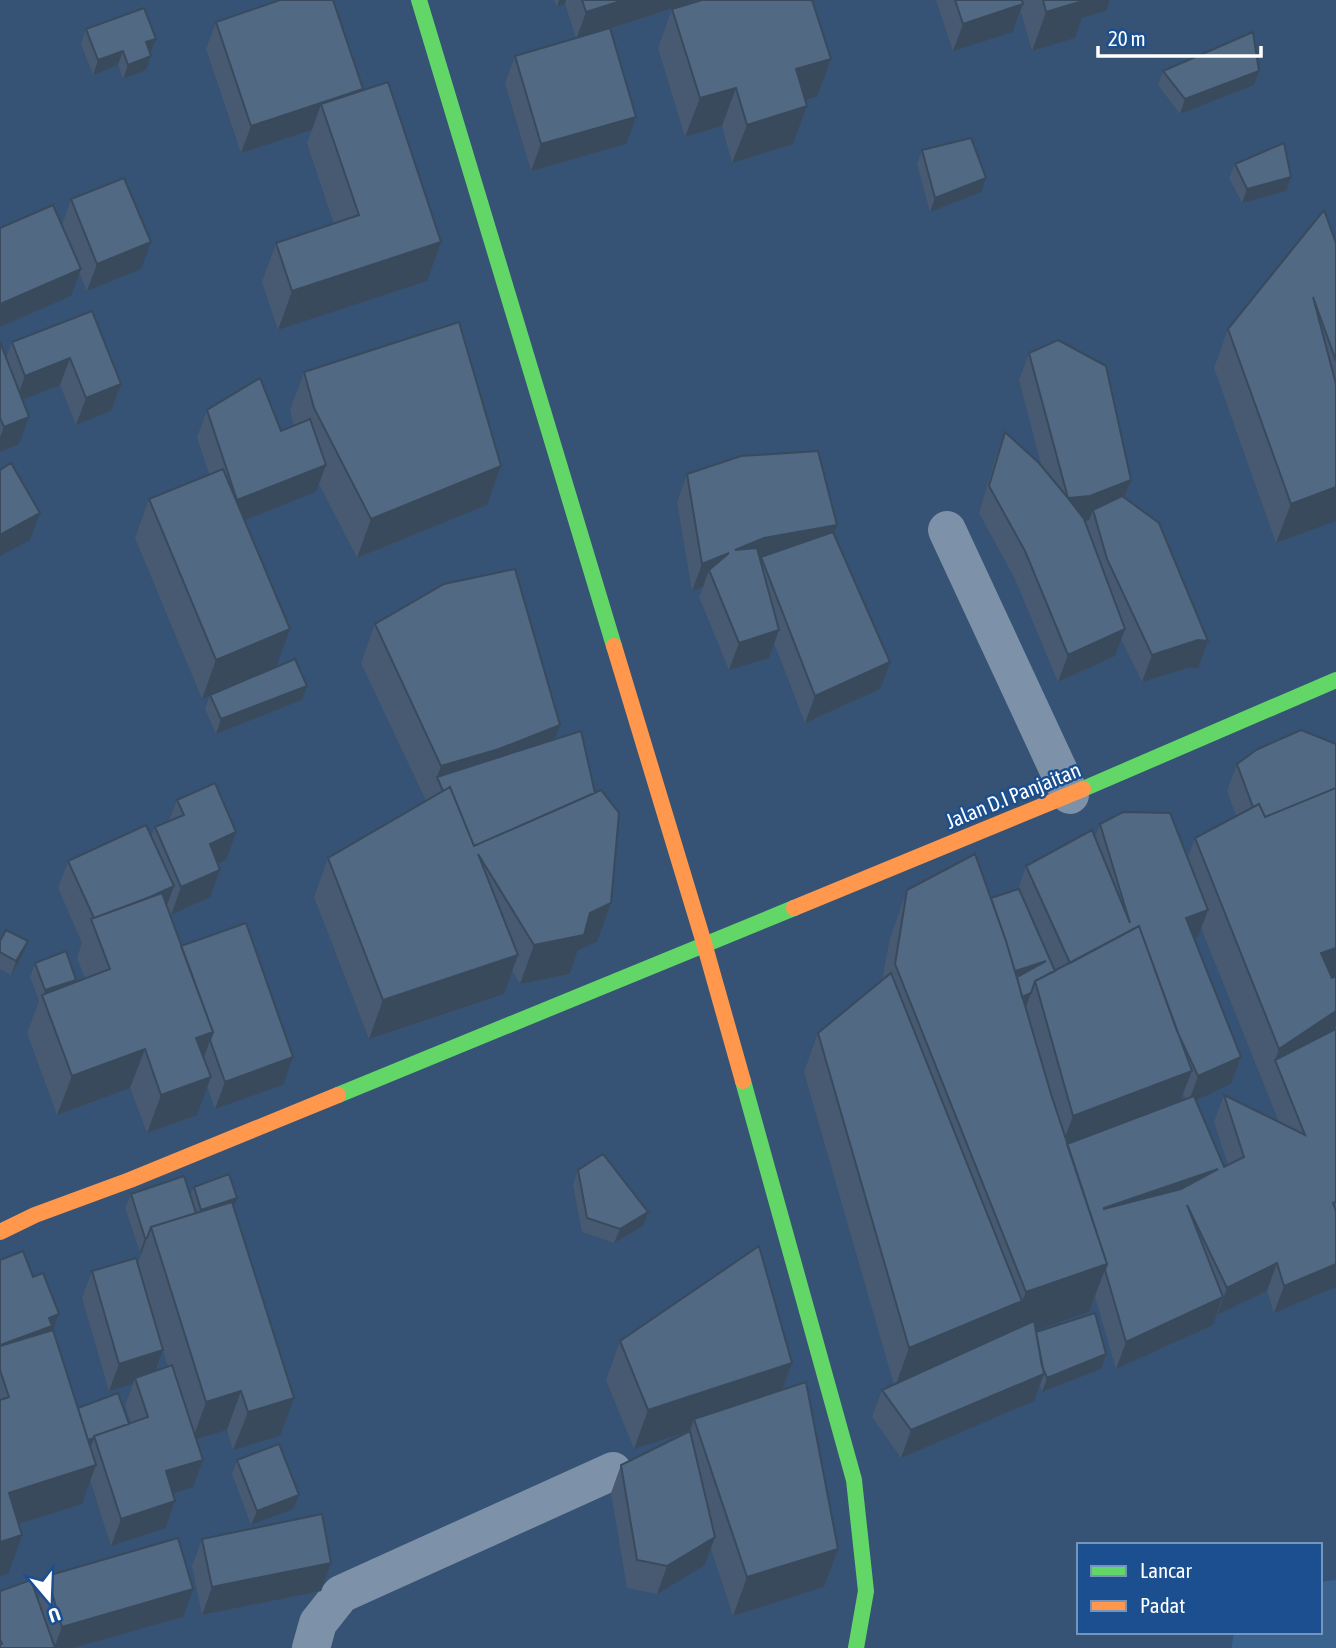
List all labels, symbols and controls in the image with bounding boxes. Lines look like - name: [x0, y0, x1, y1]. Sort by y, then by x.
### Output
- scale bar: [1098, 14, 1261, 58]
- text: 20 m: [1108, 26, 1146, 50]
- street label: Jalan D.I Panjaitan: [942, 757, 1084, 833]
- legend: [1077, 1543, 1322, 1634]
- text: Lancar: [1140, 1558, 1193, 1582]
- north arrow: [14, 1564, 84, 1634]
- text: Padat: [1140, 1593, 1185, 1617]
- text: U: [46, 1603, 63, 1627]

